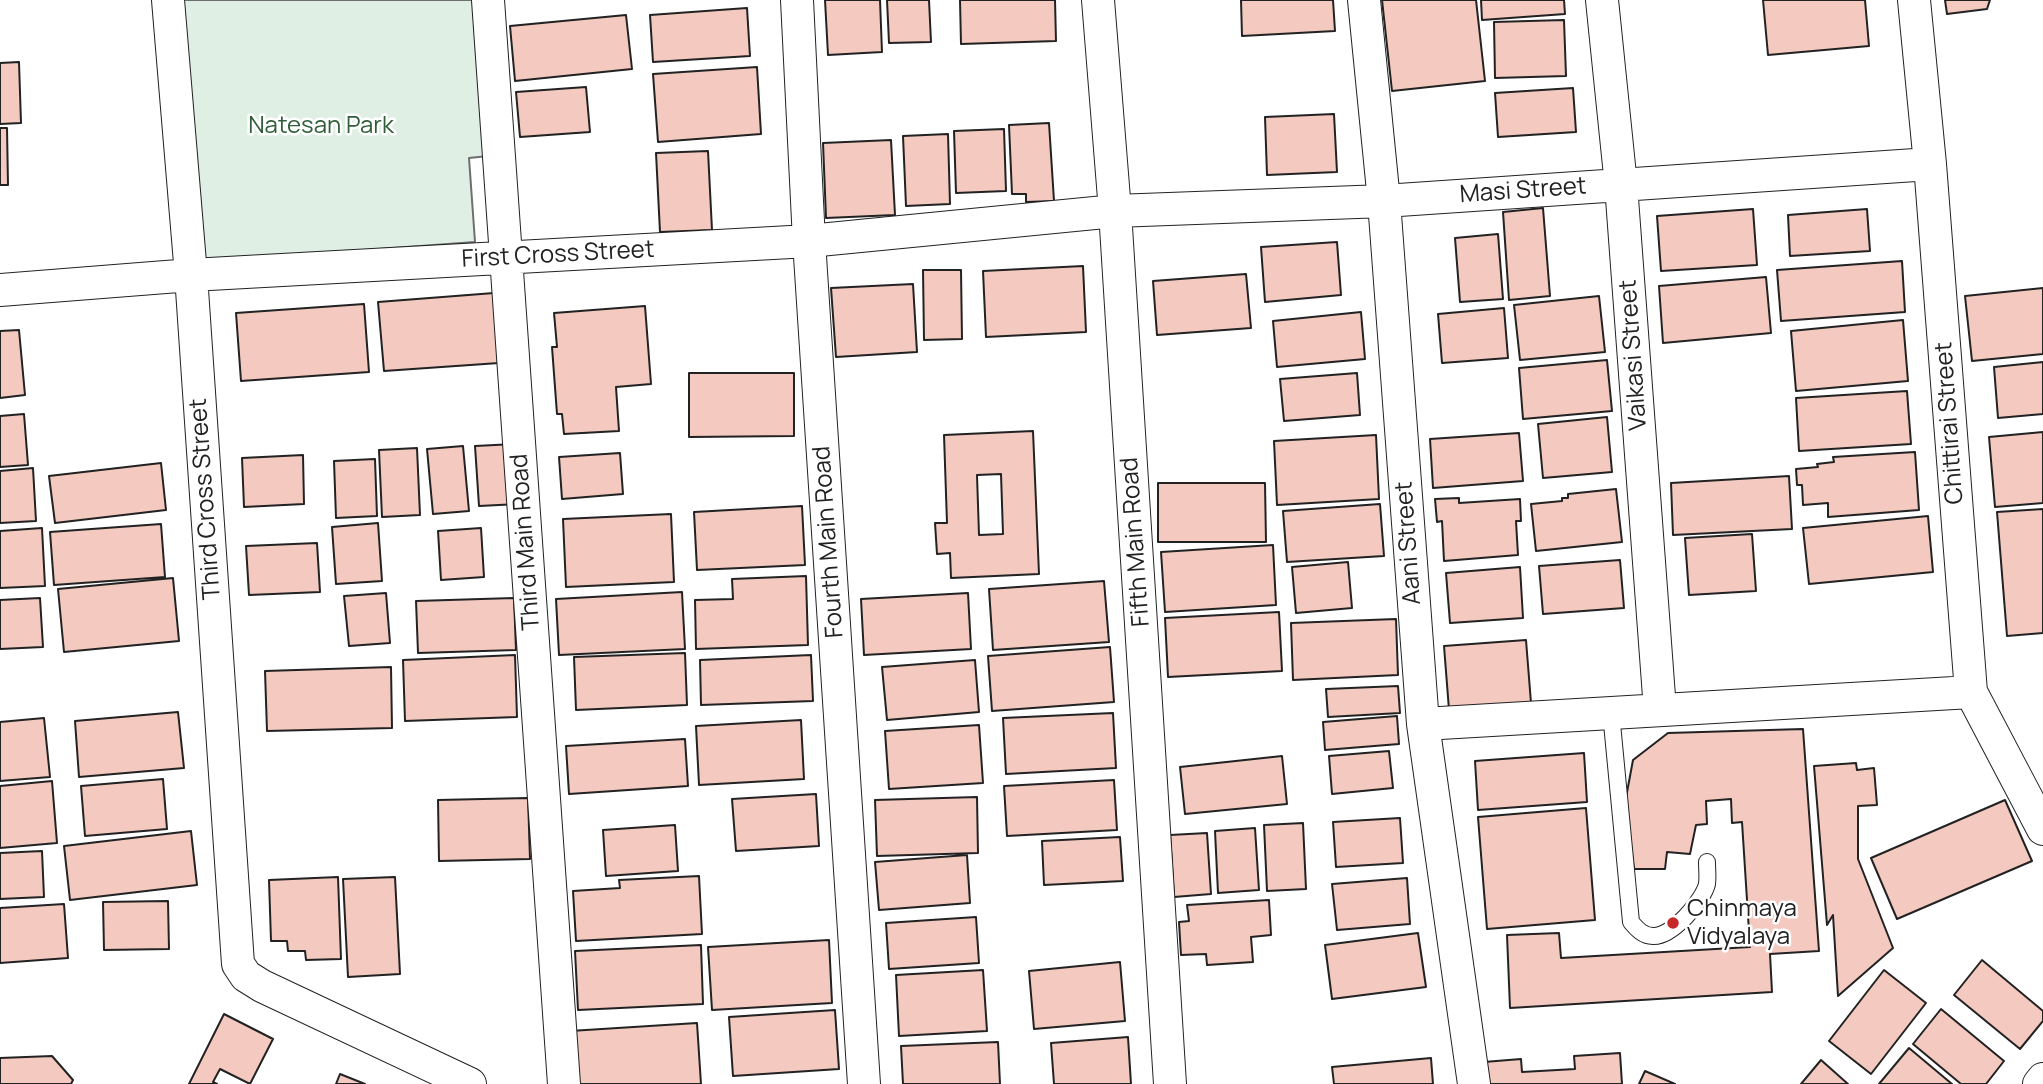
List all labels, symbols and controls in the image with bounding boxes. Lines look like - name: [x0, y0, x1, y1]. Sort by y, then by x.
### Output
- park label: Natesan Park: [248, 112, 394, 140]
- street label: Masi Street: [1459, 172, 1587, 210]
- street label: First Cross Street: [461, 236, 655, 274]
- street label: Vaikasi Street: [1614, 279, 1654, 431]
- street label: Chittirai Street: [1930, 341, 1970, 505]
- street label: Third Cross Street: [185, 397, 227, 601]
- street label: Fourth Main Road: [808, 445, 850, 639]
- street label: Third Main Road: [505, 453, 547, 631]
- street label: Fifth Main Road: [1116, 456, 1156, 628]
- street label: Aani Street: [1390, 480, 1428, 606]
- place label: Chinmaya Vidyalaya: [1687, 895, 1797, 951]
- marker: Chinmaya Vidyalaya: [1665, 915, 1681, 931]

